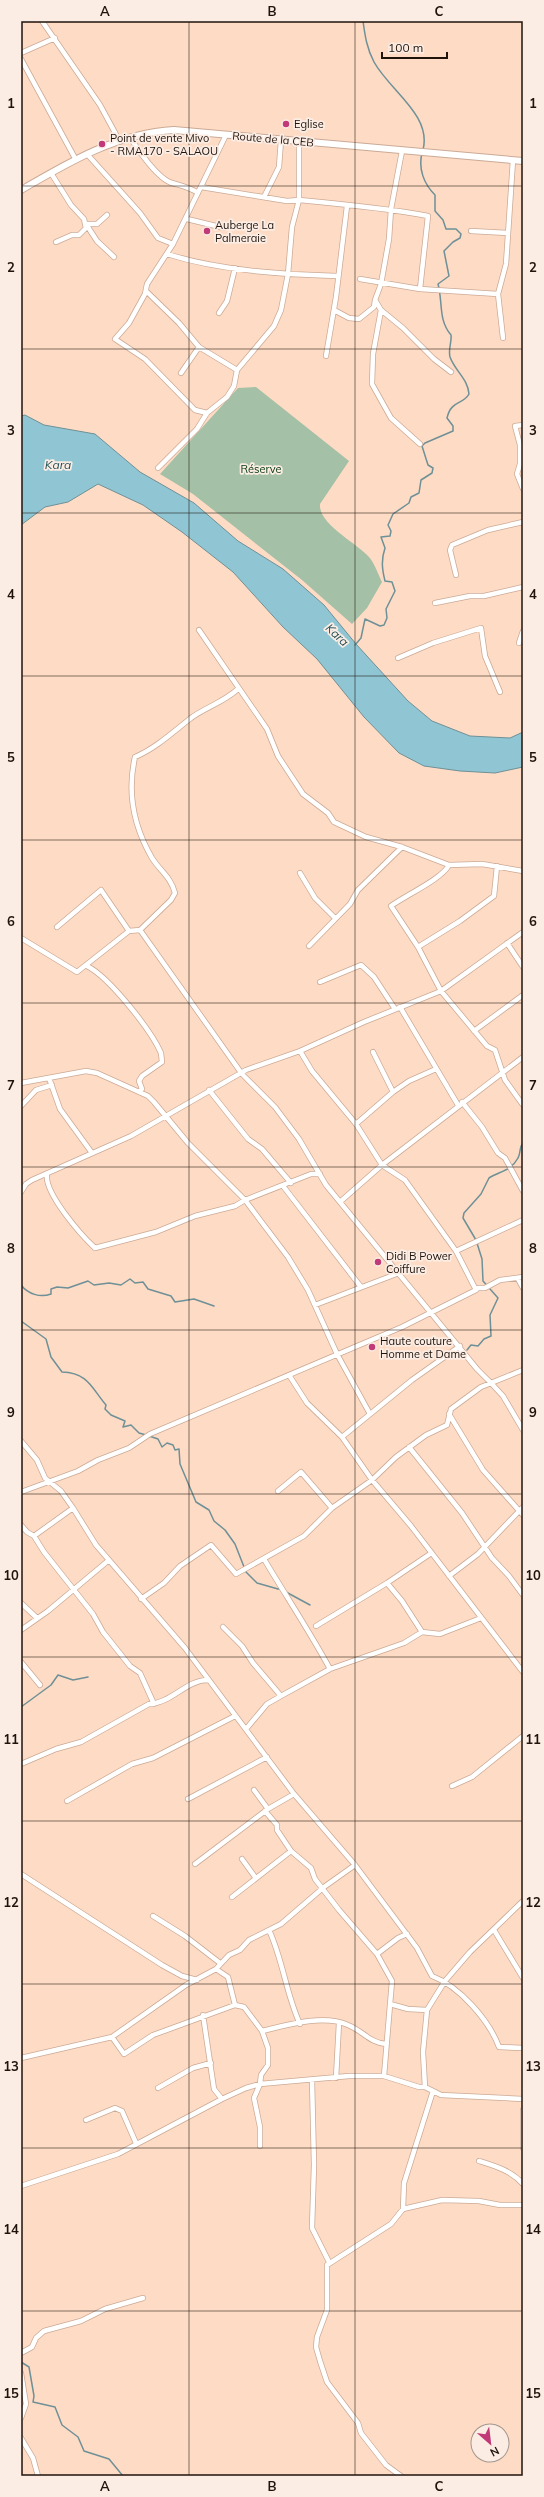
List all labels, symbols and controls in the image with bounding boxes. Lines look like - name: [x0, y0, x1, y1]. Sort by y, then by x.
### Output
- text: A: [100, 3, 110, 19]
- text: B: [268, 3, 277, 19]
- text: C: [435, 3, 444, 19]
- scale bar: [382, 34, 447, 60]
- text: 100 m: [388, 40, 423, 55]
- text: 1: [7, 95, 15, 111]
- text: 1: [529, 95, 537, 111]
- place label: Eglise: [294, 117, 324, 131]
- marker: Eglise: [281, 119, 291, 129]
- street label: Route de la CEB: [232, 128, 314, 150]
- place label: Point de vente Mivo - RMA170 - SALAOU: [110, 131, 218, 158]
- marker: Point de vente Mivo - RMA170 - SALAOU: [97, 139, 107, 149]
- place label: Auberge La Palmeraie: [215, 218, 274, 245]
- marker: Auberge La Palmeraie: [202, 226, 212, 236]
- text: 2: [7, 259, 15, 275]
- text: 2: [529, 259, 537, 275]
- text: 3: [7, 422, 15, 438]
- text: 3: [529, 422, 537, 438]
- water label: Kara: [45, 457, 71, 472]
- park label: Réserve: [241, 462, 282, 476]
- text: 4: [7, 586, 15, 602]
- text: 4: [529, 586, 537, 602]
- water label: Kara: [323, 620, 352, 649]
- text: 5: [7, 749, 15, 765]
- text: 5: [529, 749, 537, 765]
- text: 6: [7, 913, 15, 929]
- text: 6: [529, 913, 537, 929]
- text: 7: [7, 1077, 15, 1093]
- text: 7: [529, 1077, 537, 1093]
- text: 8: [7, 1240, 15, 1256]
- text: 8: [529, 1240, 537, 1256]
- place label: Didi B Power Coiffure: [386, 1249, 452, 1276]
- marker: Didi B Power Coiffure: [373, 1257, 383, 1267]
- place label: Haute couture Homme et Dame: [380, 1334, 466, 1361]
- marker: Haute couture Homme et Dame: [367, 1342, 377, 1352]
- text: 9: [7, 1404, 15, 1420]
- text: 9: [529, 1404, 537, 1420]
- text: 10: [3, 1567, 19, 1583]
- text: 10: [525, 1567, 541, 1583]
- text: 11: [3, 1731, 19, 1747]
- text: 11: [525, 1731, 541, 1747]
- text: 12: [3, 1894, 19, 1910]
- text: 12: [525, 1894, 541, 1910]
- text: 13: [3, 2058, 19, 2074]
- text: 13: [525, 2058, 541, 2074]
- text: 14: [3, 2221, 19, 2237]
- text: 14: [525, 2221, 541, 2237]
- text: 15: [3, 2385, 19, 2401]
- text: 15: [525, 2385, 541, 2401]
- north arrow: [470, 2423, 510, 2463]
- text: N: [488, 2444, 502, 2460]
- text: A: [100, 2478, 110, 2494]
- text: B: [268, 2478, 277, 2494]
- text: C: [435, 2478, 444, 2494]

